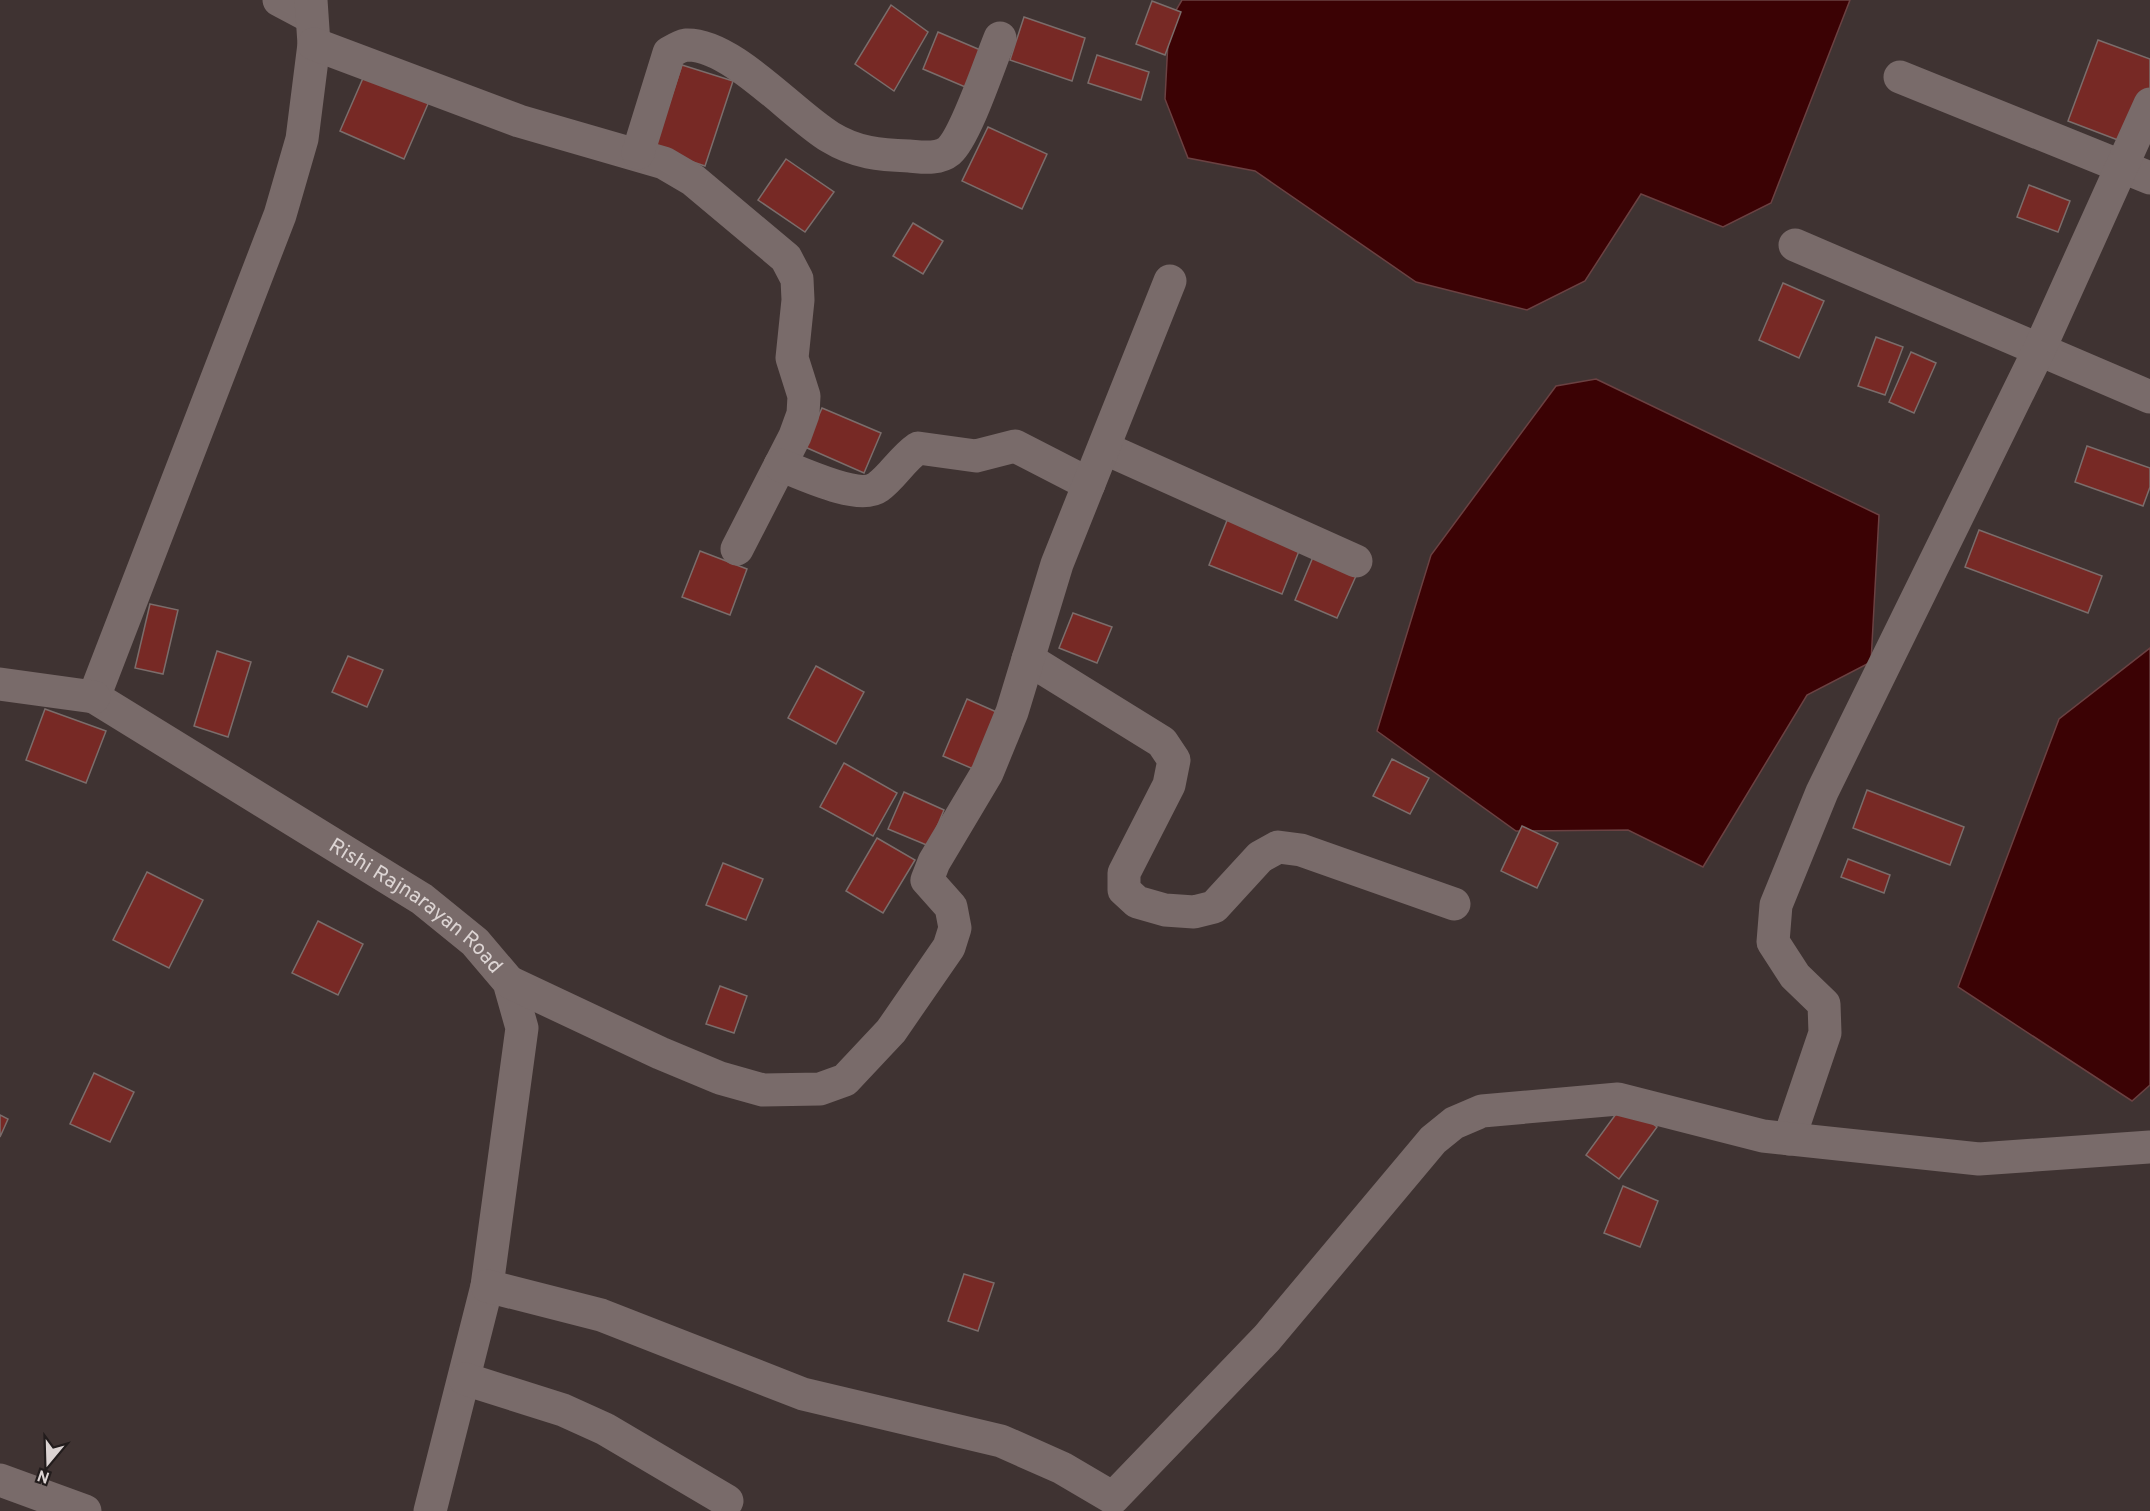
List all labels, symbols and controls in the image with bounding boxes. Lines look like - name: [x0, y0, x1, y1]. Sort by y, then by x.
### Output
- street label: Rishi Rajnarayan Road: [323, 833, 508, 980]
- north arrow: [18, 1433, 78, 1493]
- text: N: [35, 1464, 52, 1487]

